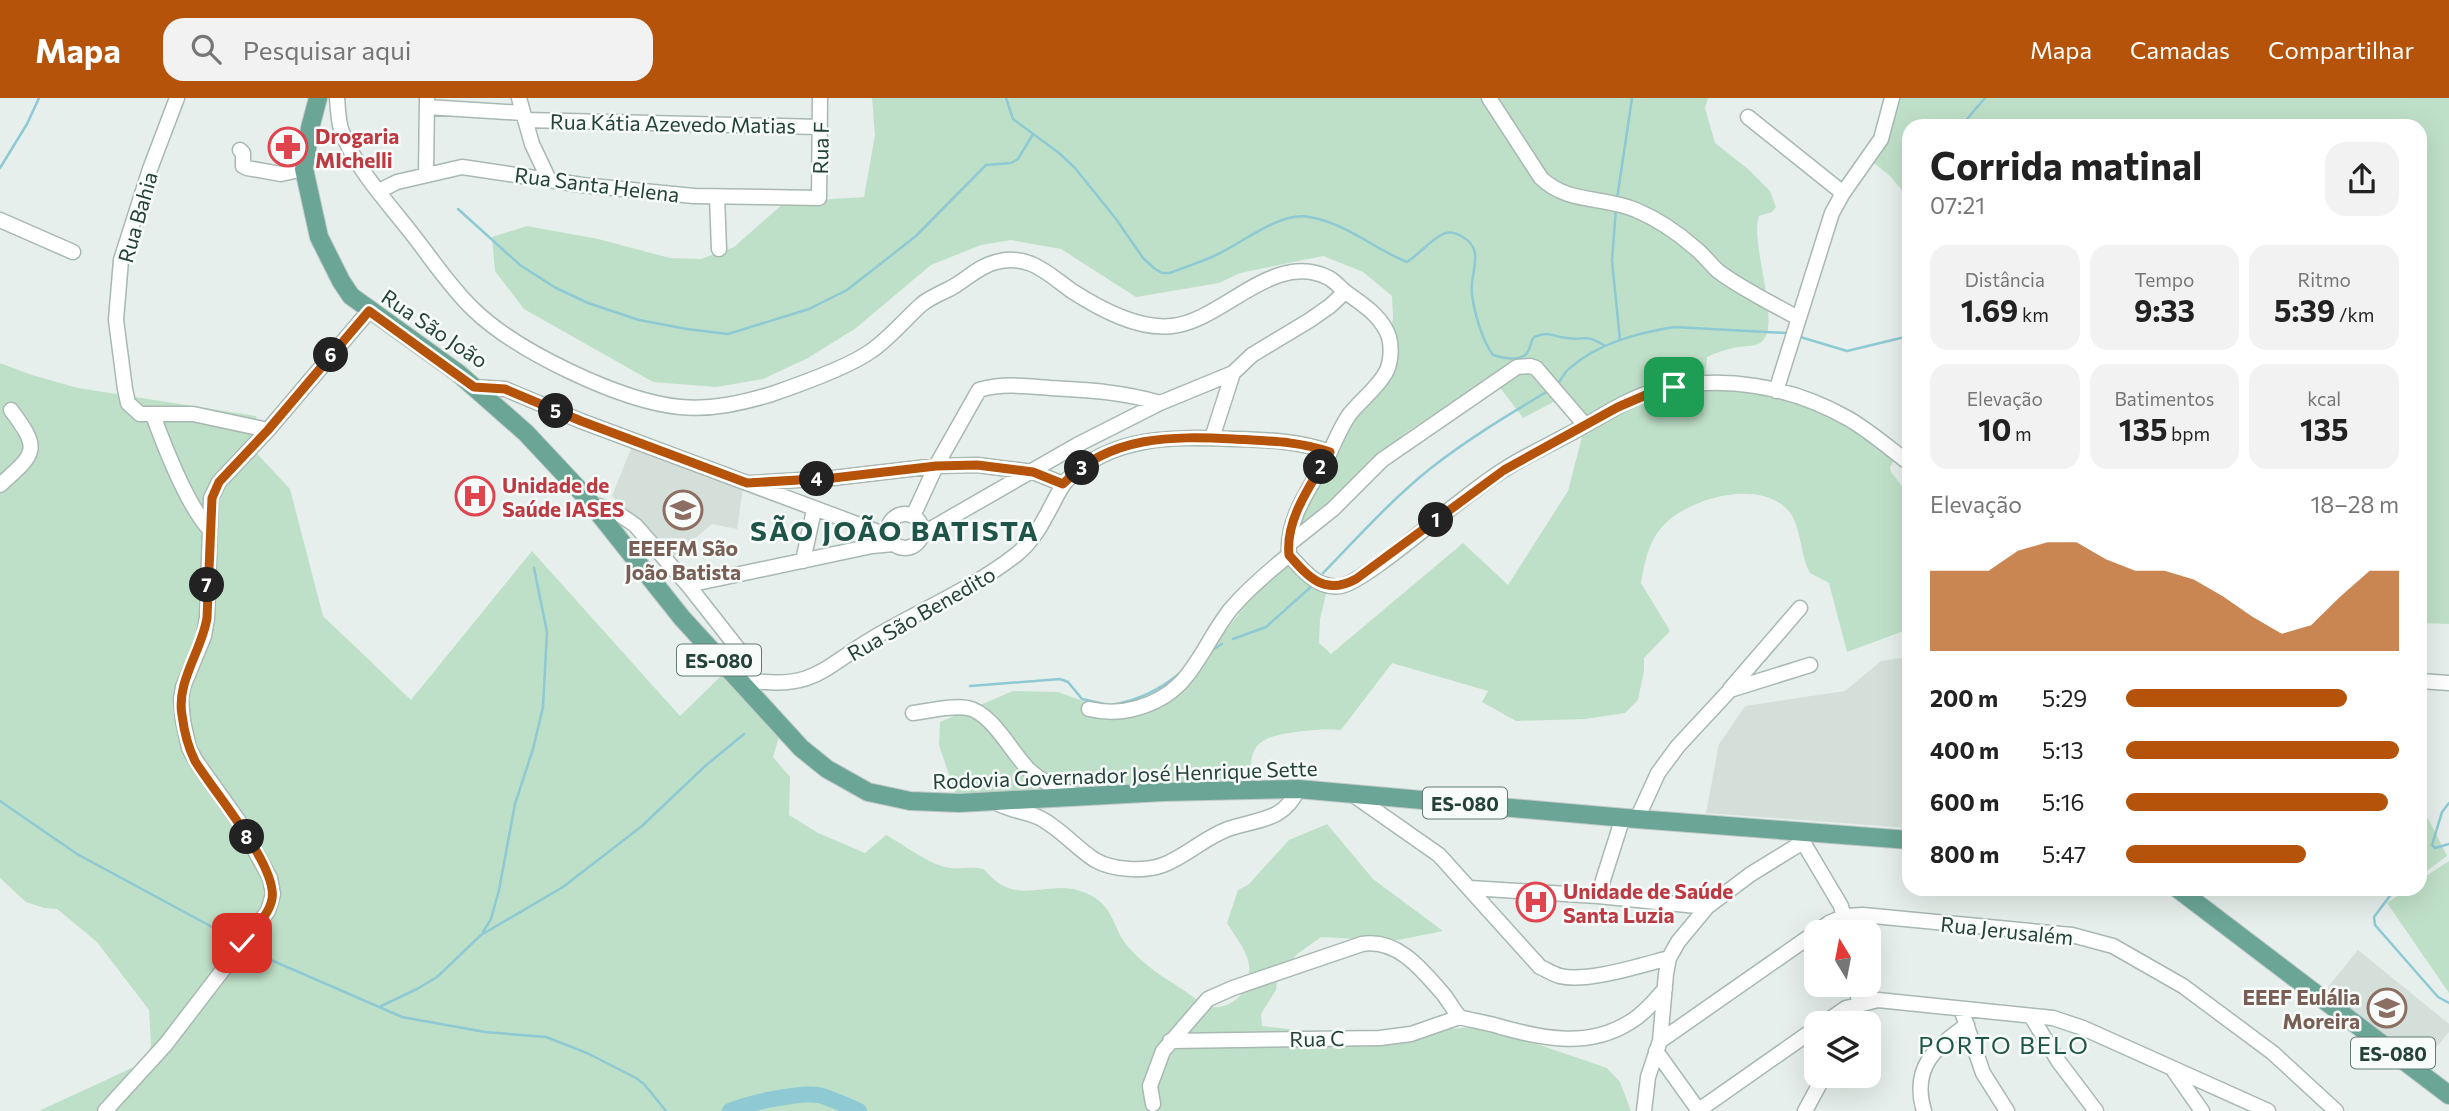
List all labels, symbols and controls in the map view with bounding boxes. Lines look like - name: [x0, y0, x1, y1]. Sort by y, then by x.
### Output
- search box: [163, 18, 653, 81]
- text: Mapa: [35, 29, 121, 70]
- icon: search: [187, 30, 225, 68]
- text: Pesquisar aqui: [243, 34, 411, 65]
- text: Mapa: [2030, 35, 2092, 64]
- text: Camadas: [2130, 35, 2230, 64]
- text: Compartilhar: [2268, 35, 2414, 64]
- street label: Rua Kátia Azevedo Matias: [550, 108, 796, 138]
- street label: Rua F: [807, 121, 833, 175]
- place label: Drogaria MIchelli: [315, 123, 399, 172]
- pharmacy icon: Drogaria MIchelli: [267, 126, 309, 168]
- text: Corrida matinal: [1930, 141, 2202, 188]
- button: share: [2325, 142, 2399, 216]
- street label: Rua Santa Helena: [513, 161, 681, 207]
- street label: Rua Bahia: [112, 169, 162, 265]
- text: 07:21: [1930, 191, 1985, 219]
- text: Distância: [1965, 268, 2045, 291]
- text: Tempo: [2135, 268, 2194, 291]
- text: Ritmo: [2297, 268, 2351, 291]
- street label: Rua São João: [377, 283, 493, 373]
- text: 1.69: [1961, 291, 2018, 328]
- text: 9:33: [2134, 291, 2195, 328]
- text: 5:39: [2274, 291, 2335, 328]
- text: km: [2018, 303, 2049, 326]
- text: /km: [2335, 303, 2374, 326]
- pin: 6: [314, 338, 348, 372]
- text: 6: [325, 343, 336, 366]
- pin: [1644, 357, 1704, 417]
- icon: arrive: [1655, 368, 1693, 406]
- text: Elevação: [1967, 387, 2043, 410]
- text: Batimentos: [2115, 387, 2214, 410]
- text: kcal: [2307, 387, 2341, 410]
- pin: 5: [538, 394, 574, 428]
- text: 5: [550, 399, 561, 422]
- text: 10: [1978, 410, 2011, 447]
- text: 135: [2119, 410, 2167, 447]
- text: 135: [2300, 410, 2348, 447]
- text: m: [2011, 422, 2032, 445]
- text: bpm: [2167, 422, 2210, 445]
- pin: 3: [1064, 450, 1100, 486]
- pin: 2: [1304, 450, 1338, 484]
- text: 2: [1315, 455, 1326, 478]
- text: 3: [1076, 456, 1087, 479]
- pin: 4: [800, 462, 834, 496]
- text: 4: [811, 467, 822, 490]
- place label: Unidade de Saúde IASES: [502, 472, 624, 521]
- hospital icon: Unidade de Saúde IASES: [454, 475, 496, 517]
- school or university icon: EEEFM São João Batista: [662, 489, 704, 531]
- text: Elevação: [1930, 490, 2022, 518]
- text: 18–28 m: [2311, 490, 2399, 518]
- pin: 1: [1418, 502, 1454, 538]
- text: 1: [1431, 508, 1440, 531]
- district label: SÃO JOÃO BATISTA: [750, 513, 1040, 547]
- place label: EEEFM São João Batista: [625, 535, 741, 584]
- street label: Rua São Benedito: [843, 560, 999, 666]
- pin: 7: [190, 568, 224, 602]
- text: 7: [201, 573, 212, 596]
- road number: ES-080: [677, 645, 761, 676]
- text: 200 m: [1930, 684, 1998, 712]
- text: 5:29: [2042, 684, 2087, 712]
- text: 400 m: [1930, 736, 1999, 764]
- text: 5:13: [2042, 736, 2084, 764]
- street label: Rodovia Governador José Henrique Sette: [932, 755, 1318, 793]
- road number: ES-080: [1423, 788, 1507, 818]
- text: 600 m: [1930, 788, 1999, 816]
- text: 5:16: [2042, 788, 2084, 816]
- pin: 8: [230, 820, 264, 854]
- text: 8: [241, 825, 252, 848]
- text: 800 m: [1930, 840, 1999, 868]
- text: 5:47: [2042, 840, 2086, 868]
- place label: Unidade de Saúde Santa Luzia: [1563, 878, 1733, 927]
- hospital icon: Unidade de Saúde Santa Luzia: [1515, 881, 1557, 923]
- street label: Rua Jerusalém: [1939, 911, 2075, 949]
- pin: [212, 913, 272, 973]
- north arrow: [1804, 920, 1881, 998]
- map controls: [1804, 920, 1881, 1088]
- icon: check: [223, 924, 261, 962]
- place label: EEEF Eulália Moreira: [2242, 984, 2360, 1033]
- school or university icon: EEEF Eulália Moreira: [2366, 987, 2408, 1029]
- button: layers: [1804, 1011, 1881, 1088]
- street label: Rua C: [1289, 1025, 1345, 1051]
- district label: PORTO BELO: [1918, 1030, 2090, 1059]
- road number: ES-080: [2351, 1037, 2435, 1068]

